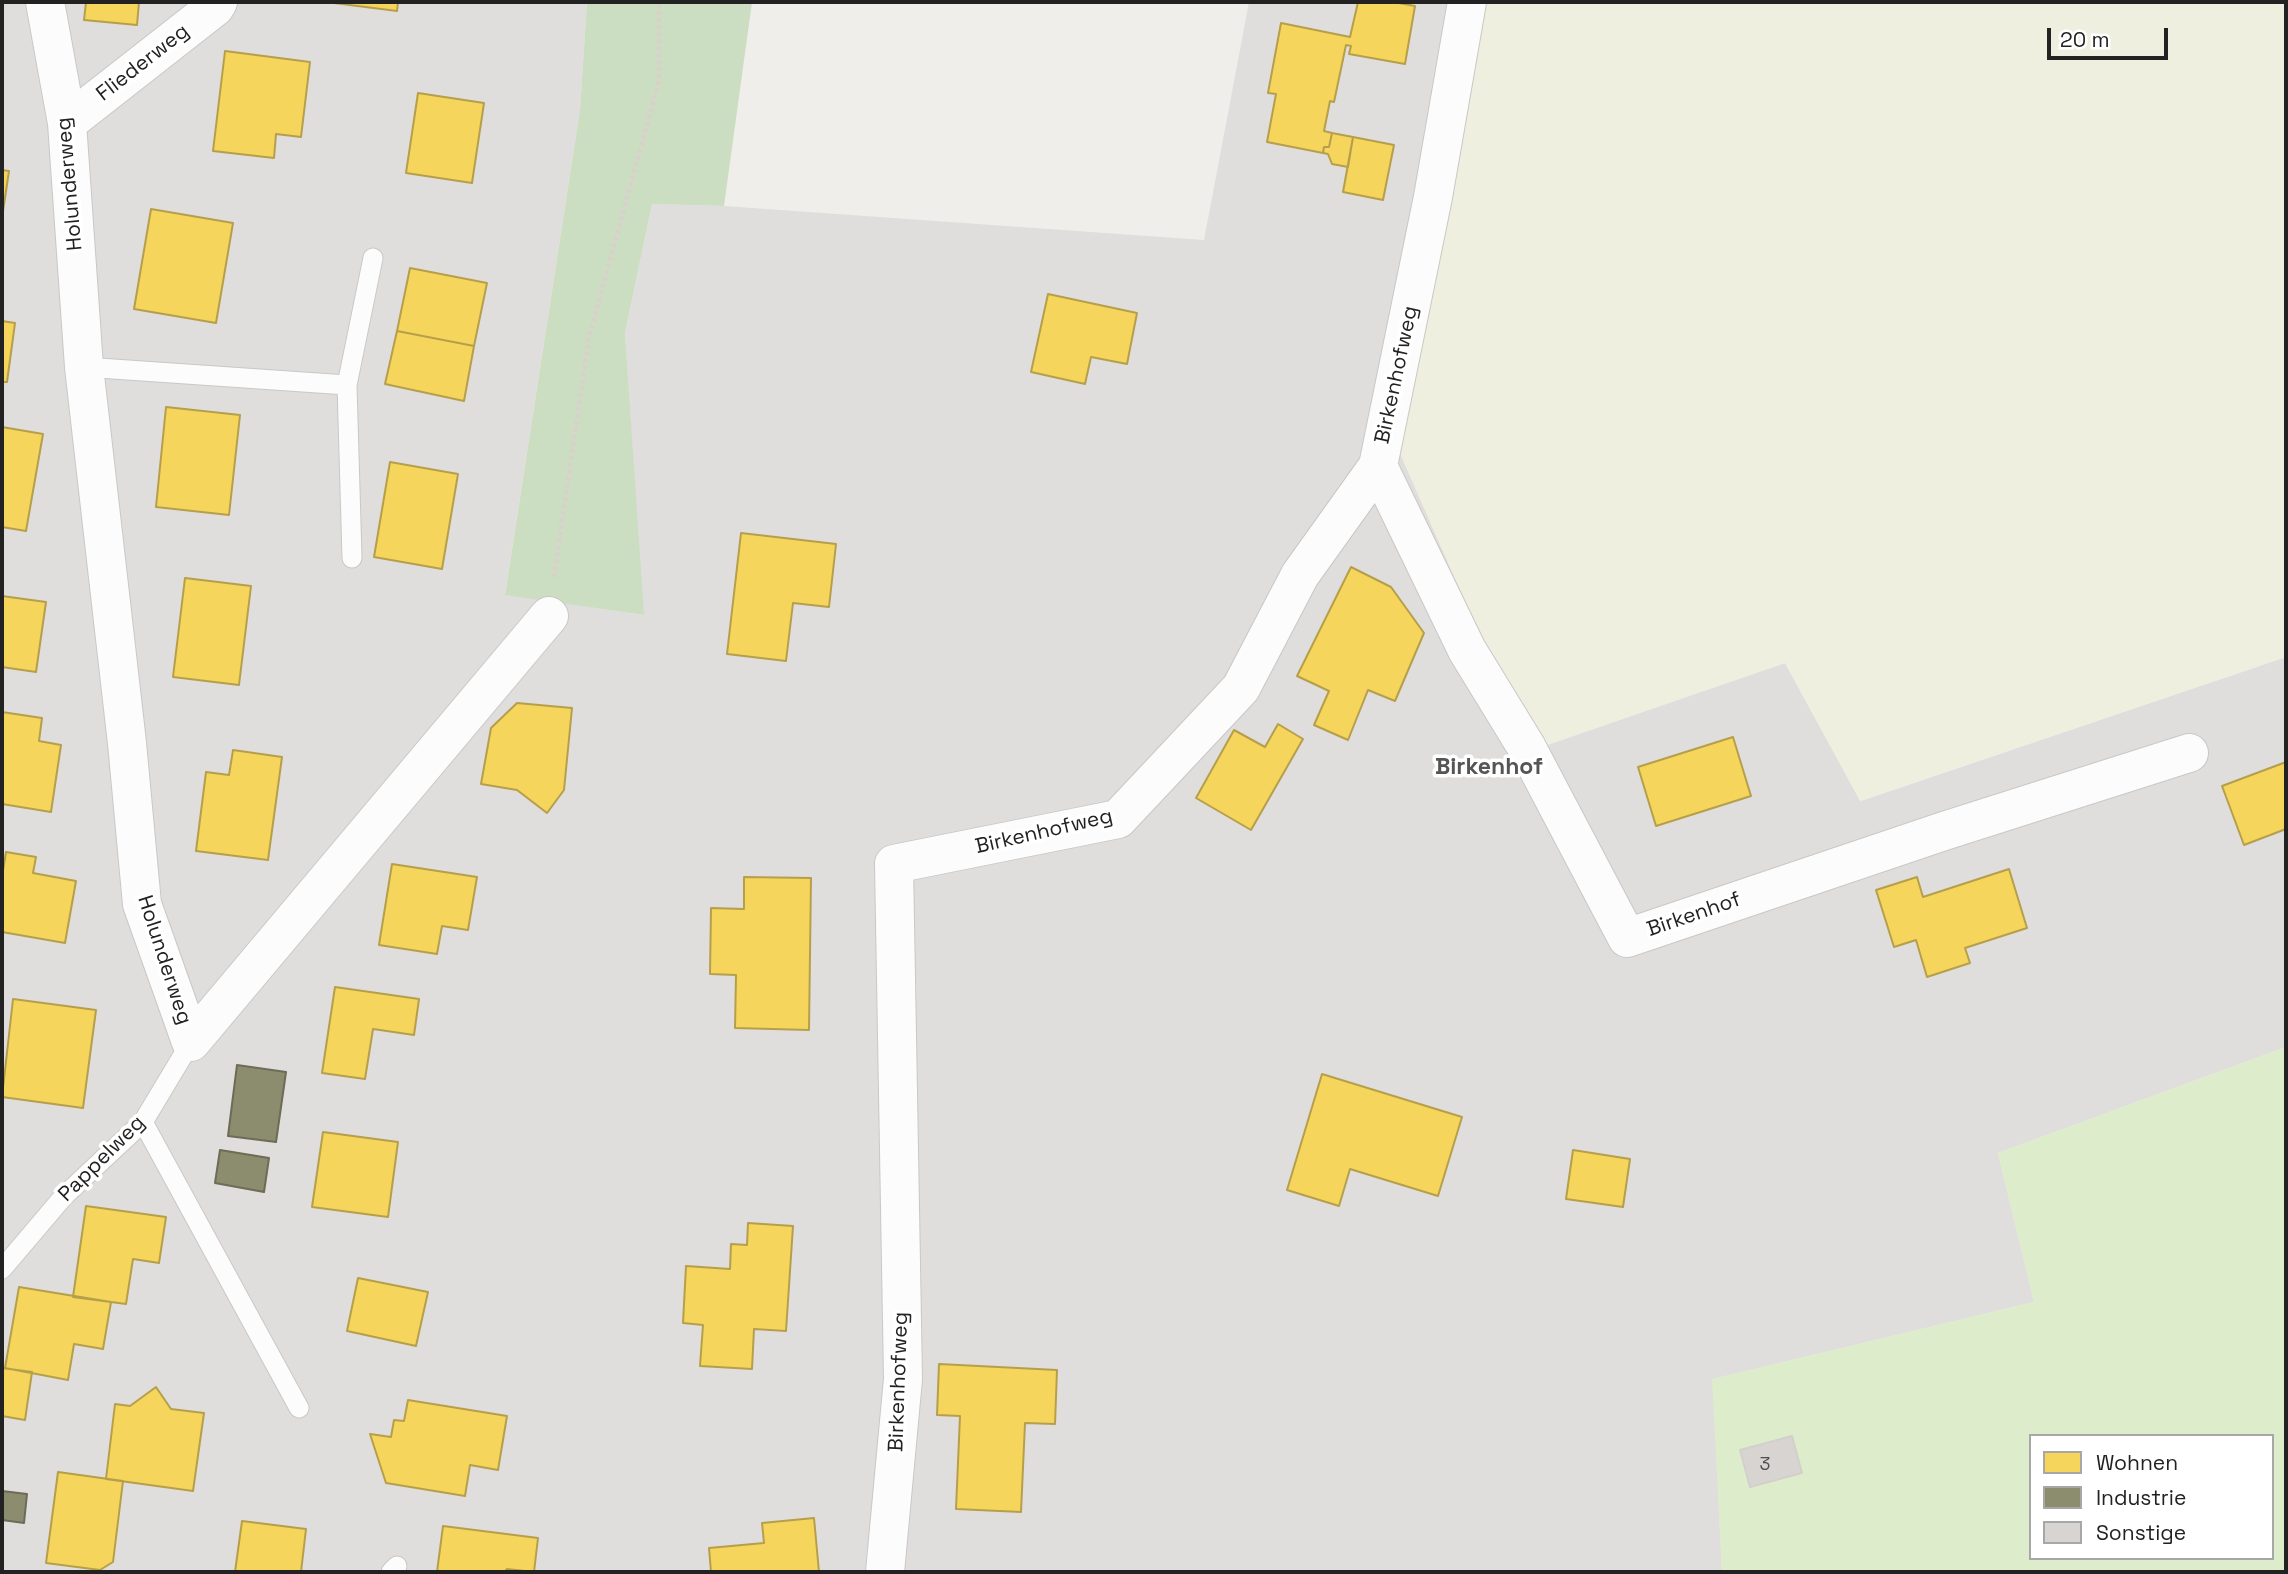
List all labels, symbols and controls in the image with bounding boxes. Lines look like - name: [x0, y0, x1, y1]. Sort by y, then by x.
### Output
- scale bar: [2050, 14, 2171, 58]
- street label: Fliederweg: [92, 19, 194, 107]
- text: 20 m: [2060, 26, 2110, 53]
- street label: Holunderweg: [52, 116, 88, 252]
- street label: Birkenhofweg: [1370, 304, 1424, 446]
- district label: Birkenhof: [1435, 754, 1543, 782]
- street label: Birkenhofweg: [973, 804, 1115, 860]
- street label: Birkenhof: [1644, 887, 1744, 943]
- street label: Holunderweg: [131, 892, 197, 1028]
- street label: Pappelweg: [54, 1111, 150, 1207]
- street label: Birkenhofweg: [884, 1311, 914, 1453]
- legend: [2029, 1434, 2274, 1560]
- text: Wohnen: [2096, 1449, 2178, 1476]
- house number: 3: [1760, 1454, 1770, 1476]
- text: Industrie: [2096, 1484, 2186, 1511]
- text: Sonstige: [2096, 1519, 2186, 1546]

